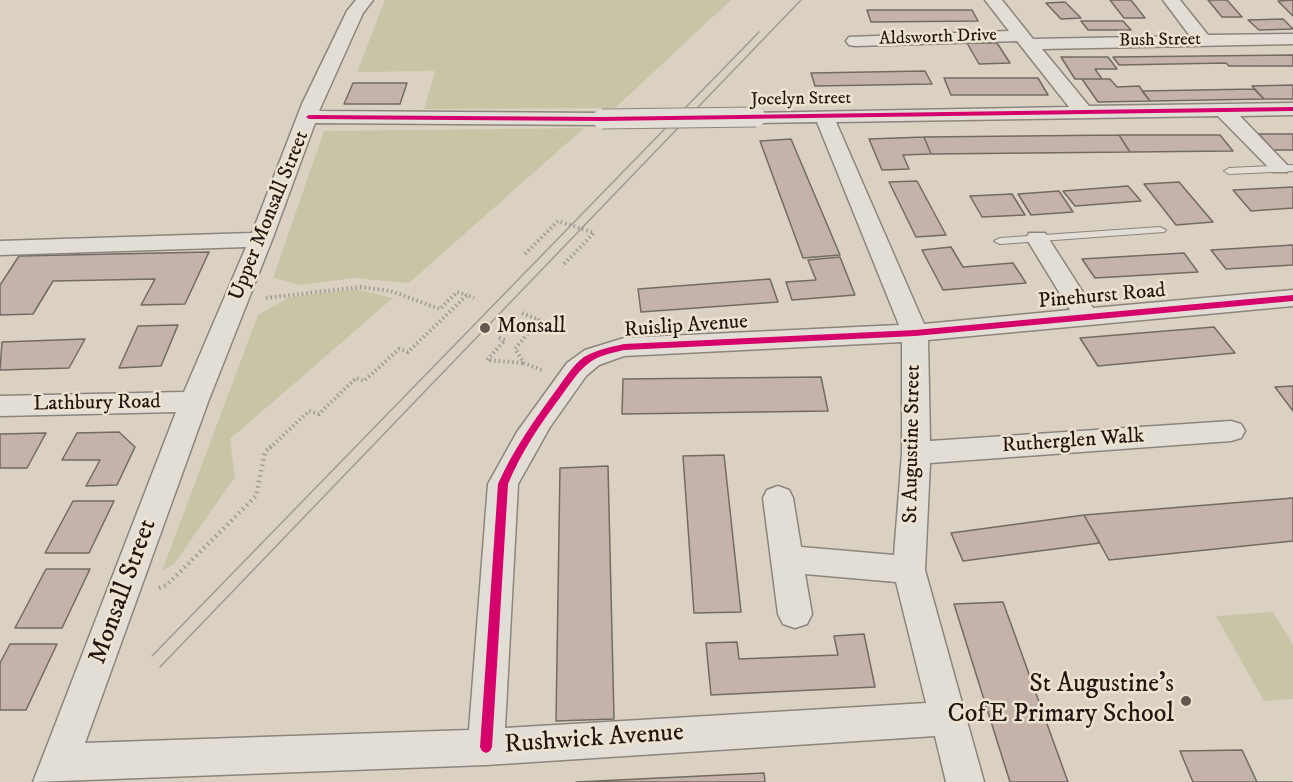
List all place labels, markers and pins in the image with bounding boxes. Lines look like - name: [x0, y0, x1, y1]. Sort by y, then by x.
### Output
- place label: Monsall: [497, 315, 566, 341]
- marker: Monsall: [478, 321, 492, 335]
- place label: St Augustine's CofE Primary School: [947, 670, 1174, 732]
- marker: St Augustine's CofE Primary School: [1179, 694, 1193, 708]

